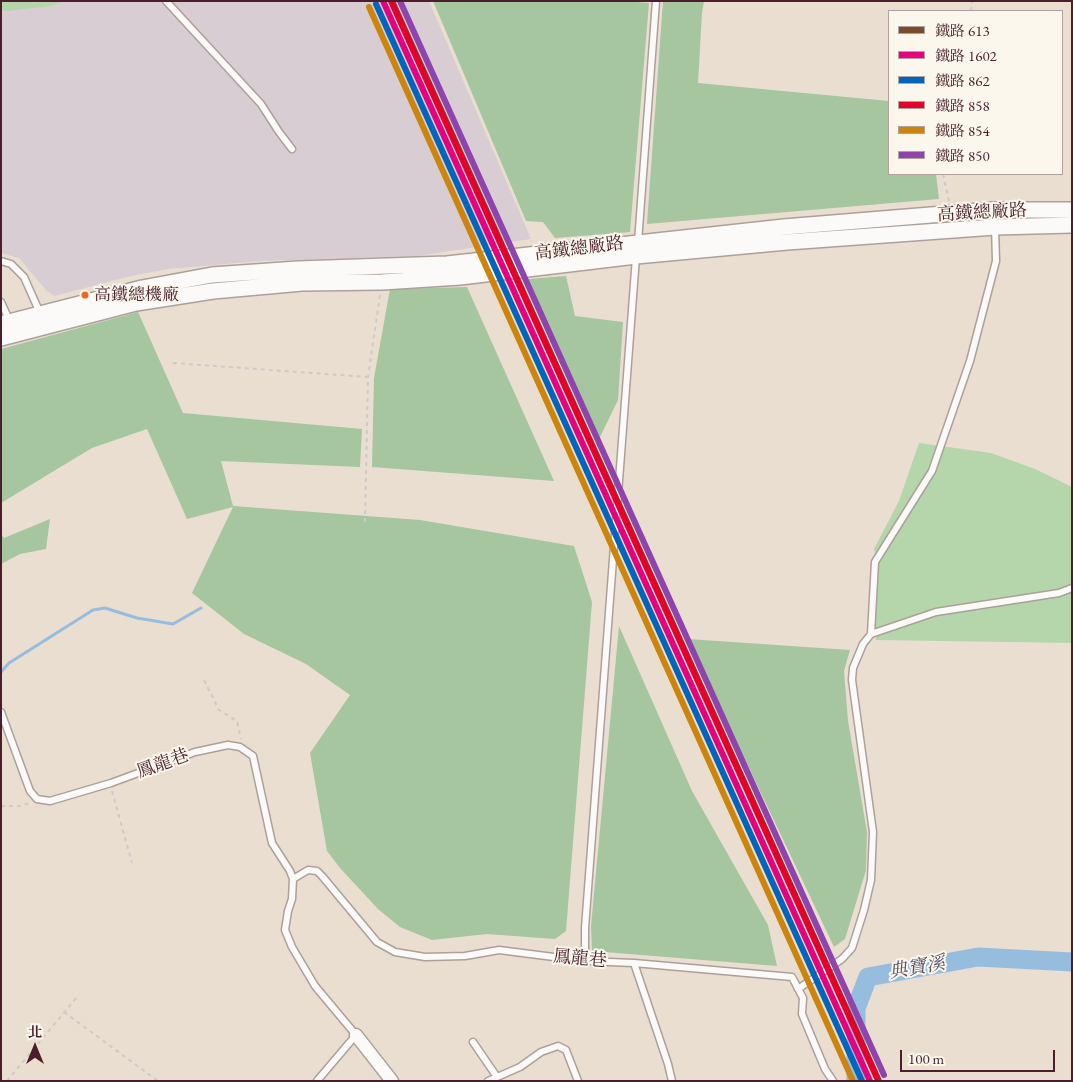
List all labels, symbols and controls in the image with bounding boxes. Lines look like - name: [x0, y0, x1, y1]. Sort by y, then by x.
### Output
- legend: [888, 10, 1063, 175]
- text: 鐵路 613: [935, 21, 990, 40]
- text: 鐵路 1602: [935, 46, 997, 65]
- text: 鐵路 862: [935, 71, 990, 90]
- text: 鐵路 858: [935, 96, 990, 115]
- text: 鐵路 854: [935, 121, 990, 140]
- text: 鐵路 850: [935, 146, 990, 165]
- street label: 高鐵總廠路: [936, 200, 1028, 226]
- street label: 高鐵總廠路: [533, 233, 625, 265]
- place label: 高鐵總機廠: [94, 285, 179, 305]
- marker: 高鐵總機廠: [80, 290, 90, 300]
- street label: 鳳龍巷: [134, 745, 192, 783]
- street label: 鳳龍巷: [552, 946, 608, 972]
- water label: 典寶溪: [887, 952, 947, 984]
- north arrow: [10, 1022, 60, 1072]
- text: 北: [28, 1023, 42, 1041]
- scale bar: [903, 1040, 1058, 1072]
- text: 100 m: [908, 1049, 944, 1068]

